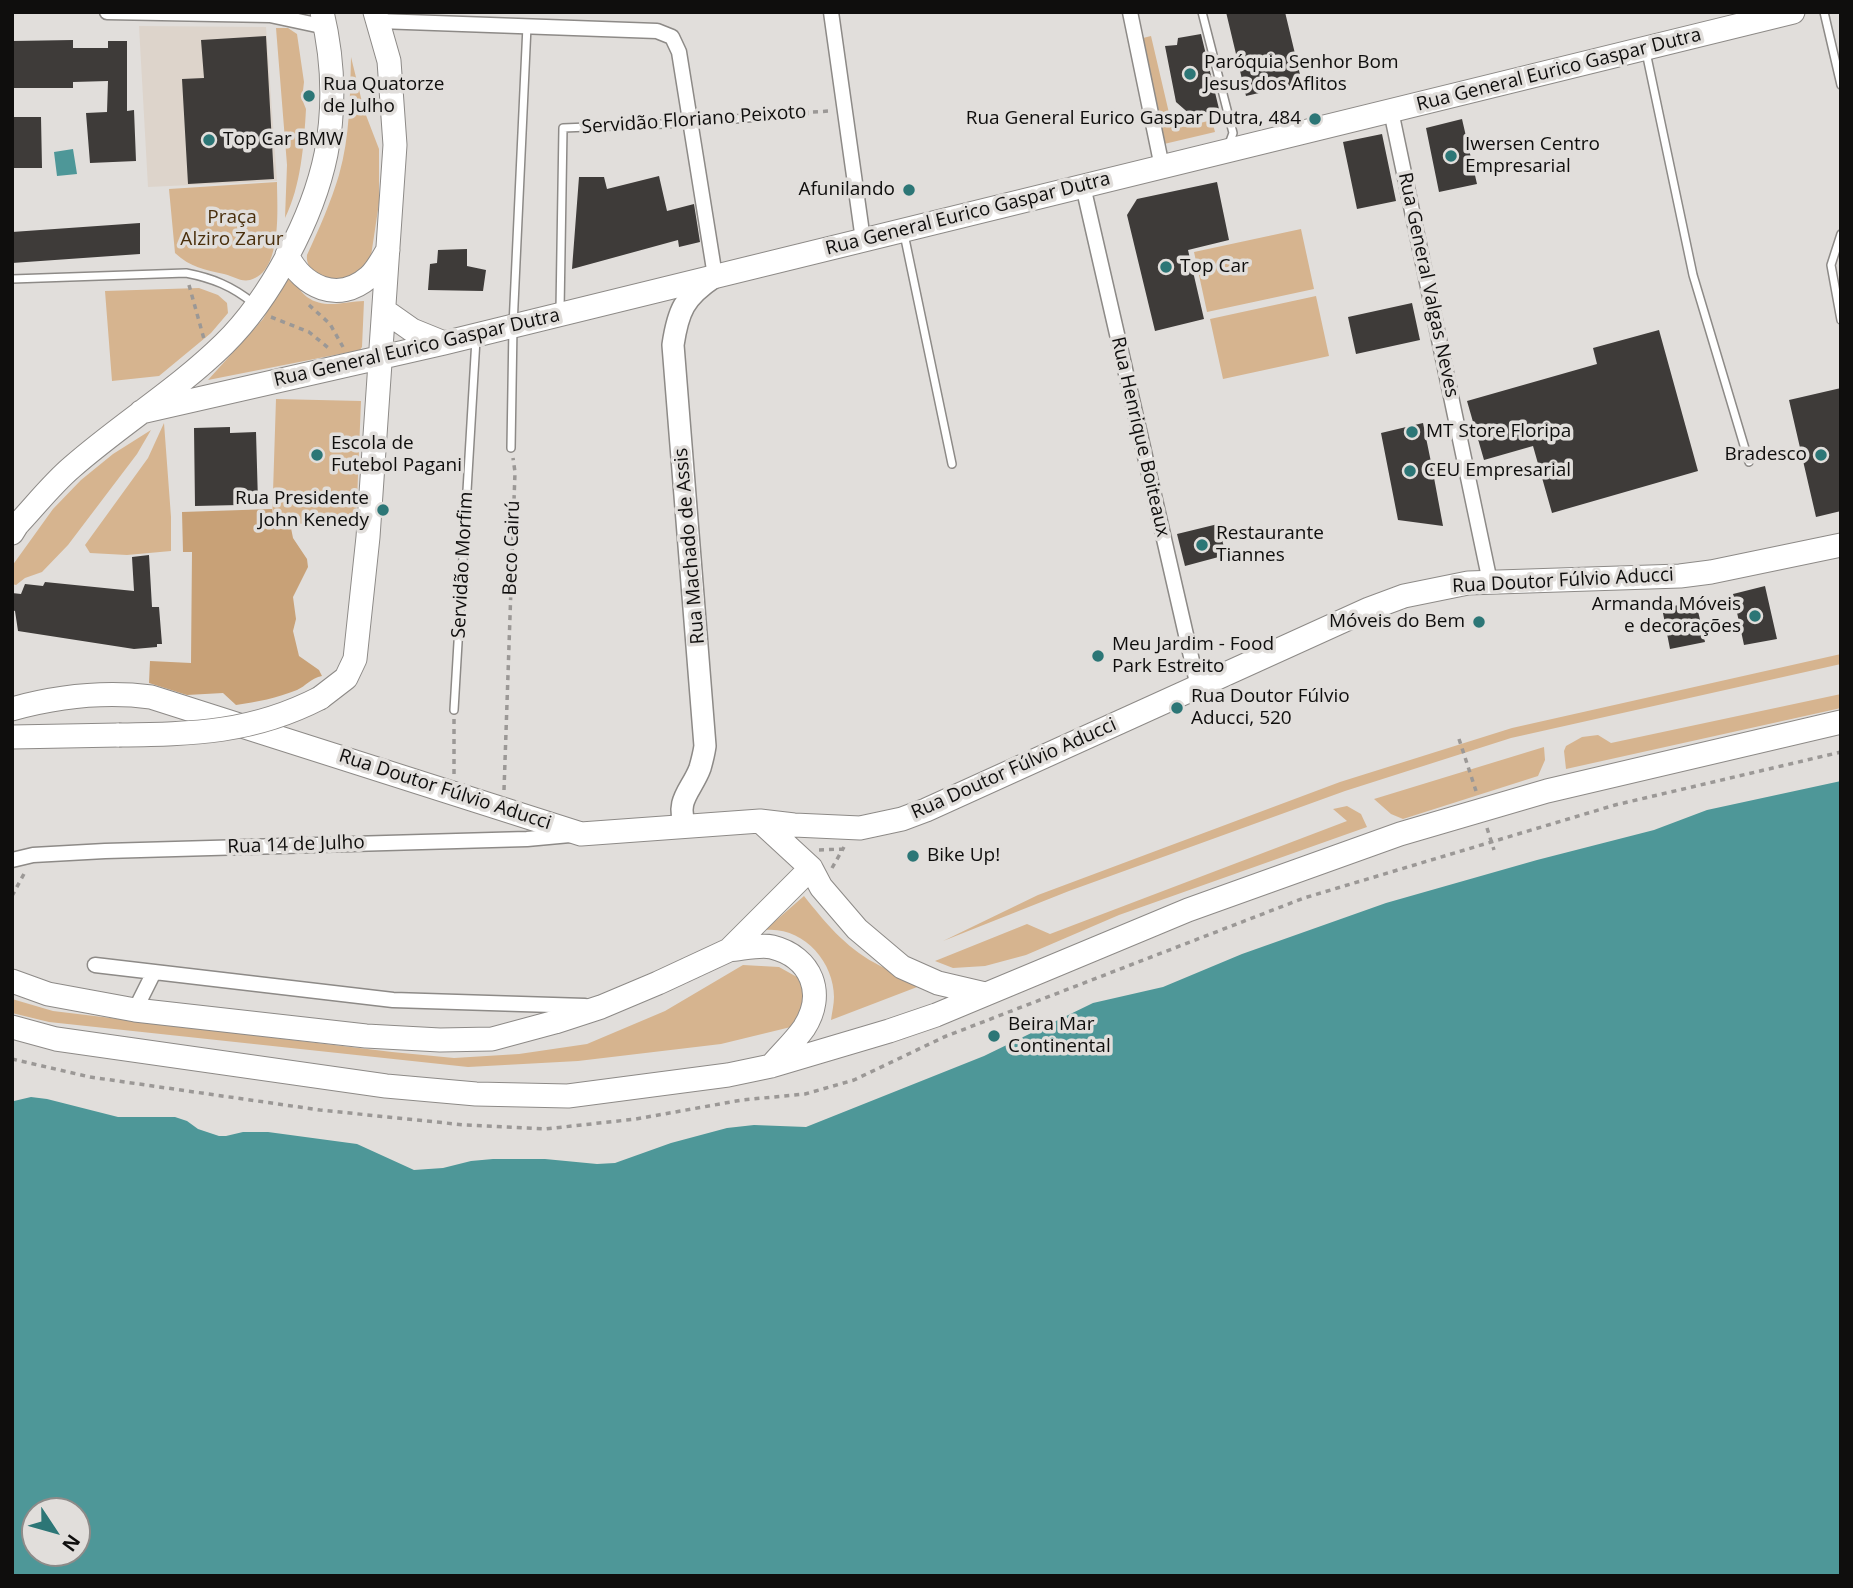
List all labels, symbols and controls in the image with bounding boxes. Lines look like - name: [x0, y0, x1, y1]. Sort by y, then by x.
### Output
- street label: Rua General Eurico Gaspar Dutra: [1414, 24, 1704, 116]
- place label: Paróquia Senhor Bom Jesus dos Aflitos: [1204, 52, 1399, 96]
- marker: Paróquia Senhor Bom Jesus dos Aflitos: [1182, 66, 1198, 82]
- place label: Rua Quatorze de Julho: [323, 74, 444, 118]
- marker: Rua Quatorze de Julho: [301, 88, 317, 104]
- street label: Servidão Floriano Peixoto: [581, 101, 807, 139]
- place label: Rua General Eurico Gaspar Dutra, 484: [966, 108, 1301, 130]
- marker: Rua General Eurico Gaspar Dutra, 484: [1307, 111, 1323, 127]
- place label: Top Car BMW: [223, 129, 344, 151]
- marker: Top Car BMW: [201, 132, 217, 148]
- place label: Iwersen Centro Empresarial: [1465, 134, 1600, 178]
- marker: Iwersen Centro Empresarial: [1443, 148, 1459, 164]
- street label: Rua General Eurico Gaspar Dutra: [823, 168, 1113, 260]
- street label: Rua General Valgas Neves: [1393, 170, 1463, 400]
- place label: Afunilando: [798, 179, 895, 201]
- marker: Afunilando: [901, 182, 917, 198]
- park label: Praça Alziro Zarur: [180, 207, 284, 251]
- place label: Top Car: [1180, 256, 1249, 278]
- marker: Top Car: [1158, 259, 1174, 275]
- street label: Rua General Eurico Gaspar Dutra: [272, 304, 562, 392]
- street label: Rua Henrique Boiteaux: [1106, 335, 1174, 539]
- place label: MT Store Floripa: [1426, 421, 1571, 443]
- marker: MT Store Floripa: [1404, 424, 1420, 440]
- place label: Escola de Futebol Pagani: [331, 433, 462, 477]
- place label: Bradesco: [1725, 444, 1807, 466]
- marker: Escola de Futebol Pagani: [309, 447, 325, 463]
- street label: Rua Machado de Assis: [670, 447, 710, 645]
- marker: Bradesco: [1813, 447, 1829, 463]
- place label: CEU Empresarial: [1424, 460, 1571, 482]
- marker: CEU Empresarial: [1402, 463, 1418, 479]
- place label: Rua Presidente John Kenedy: [235, 488, 369, 532]
- street label: Servidão Morfim: [448, 491, 478, 639]
- street label: Beco Cairú: [499, 500, 525, 596]
- marker: Rua Presidente John Kenedy: [375, 502, 391, 518]
- place label: Restaurante Tiannes: [1216, 523, 1324, 567]
- marker: Restaurante Tiannes: [1194, 537, 1210, 553]
- street label: Rua Doutor Fúlvio Aducci: [1452, 564, 1674, 598]
- place label: Armanda Móveis e decorações: [1592, 594, 1741, 638]
- marker: Armanda Móveis e decorações: [1747, 608, 1763, 624]
- place label: Móveis do Bem: [1329, 611, 1465, 633]
- marker: Móveis do Bem: [1471, 614, 1487, 630]
- place label: Meu Jardim - Food Park Estreito: [1112, 634, 1274, 678]
- marker: Meu Jardim - Food Park Estreito: [1090, 648, 1106, 664]
- place label: Rua Doutor Fúlvio Aducci, 520: [1191, 686, 1350, 730]
- marker: Rua Doutor Fúlvio Aducci, 520: [1169, 700, 1185, 716]
- street label: Rua Doutor Fúlvio Aducci: [908, 713, 1120, 825]
- street label: Rua Doutor Fúlvio Aducci: [336, 745, 554, 835]
- street label: Rua 14 de Julho: [227, 831, 365, 859]
- place label: Bike Up!: [927, 845, 1000, 867]
- marker: Bike Up!: [905, 848, 921, 864]
- place label: Beira Mar Continental: [1008, 1014, 1111, 1058]
- marker: Beira Mar Continental: [986, 1028, 1002, 1044]
- north arrow: [21, 1497, 91, 1567]
- text: N: [56, 1529, 86, 1557]

